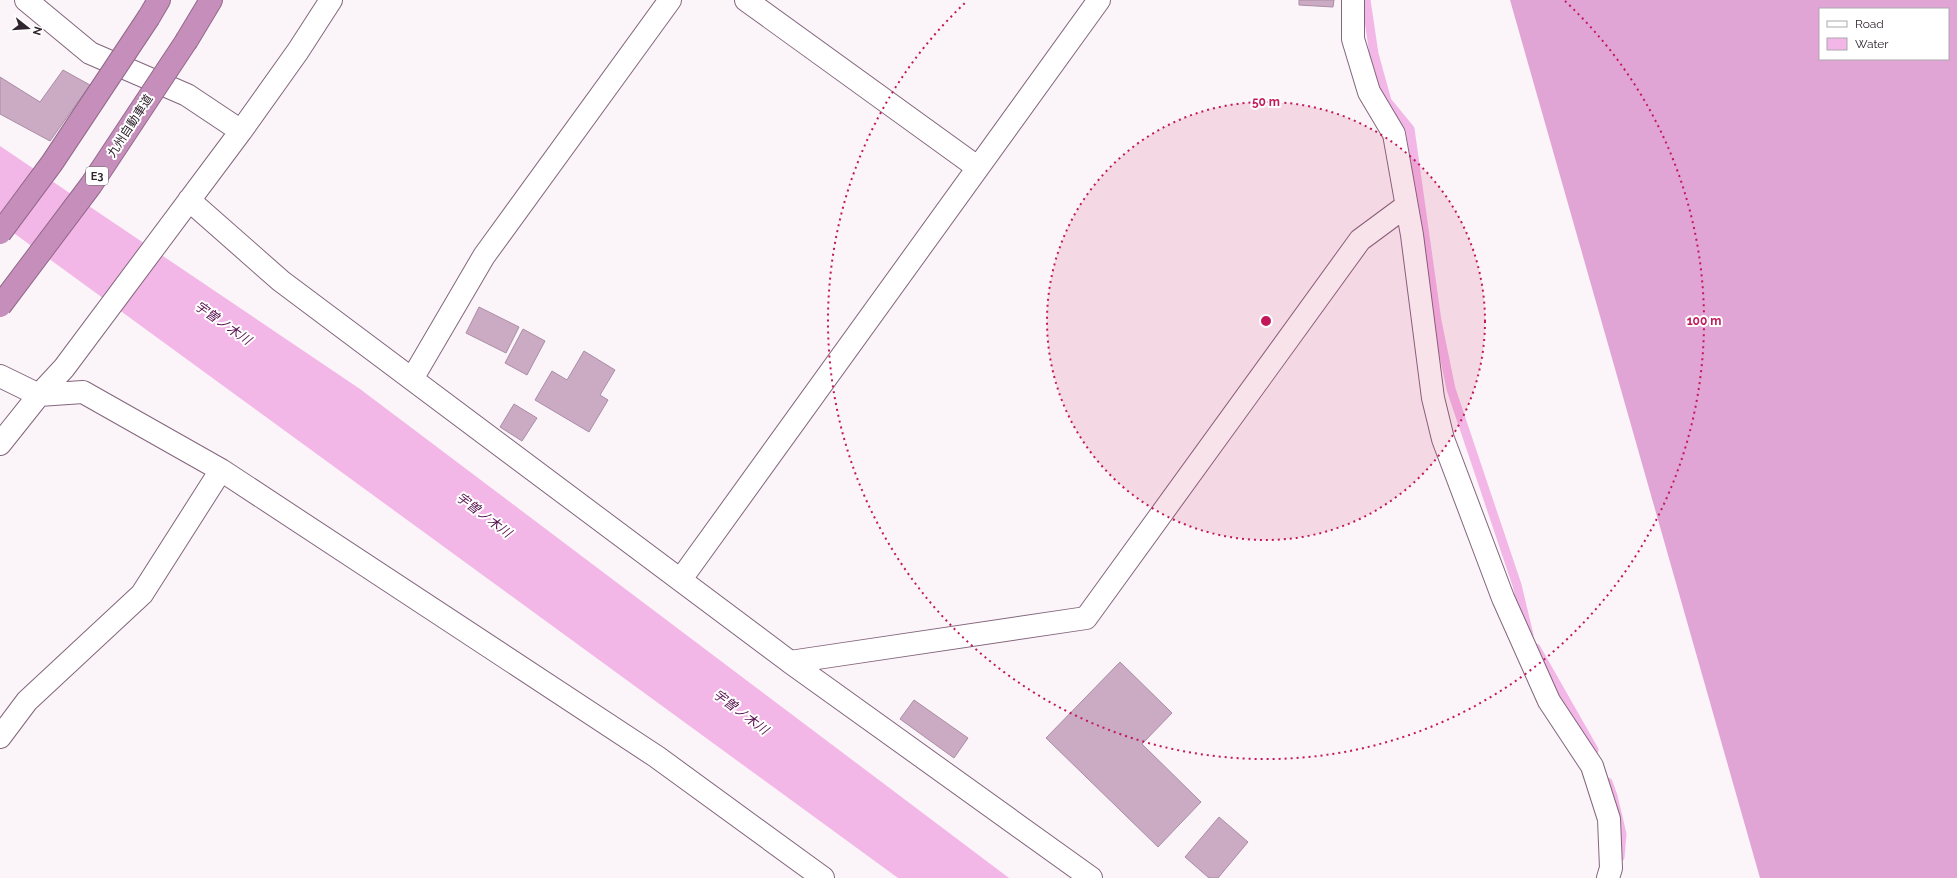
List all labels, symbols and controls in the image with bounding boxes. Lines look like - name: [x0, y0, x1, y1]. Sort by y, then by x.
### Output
- north arrow: [8, 8, 48, 48]
- legend: [1819, 8, 1949, 60]
- text: Road: [1855, 17, 1884, 31]
- text: N: [30, 25, 45, 37]
- text: Water: [1855, 37, 1889, 51]
- street label: 九州自動車道: [105, 92, 155, 160]
- text: 50 m: [1252, 95, 1280, 109]
- road number: E3: [86, 167, 108, 185]
- water label: 宇曽ノ木川: [192, 298, 256, 349]
- centre of rings: [1259, 314, 1273, 328]
- text: 100 m: [1687, 314, 1721, 328]
- water label: 宇曽ノ木川: [454, 489, 516, 542]
- water label: 宇曽ノ木川: [711, 686, 773, 739]

